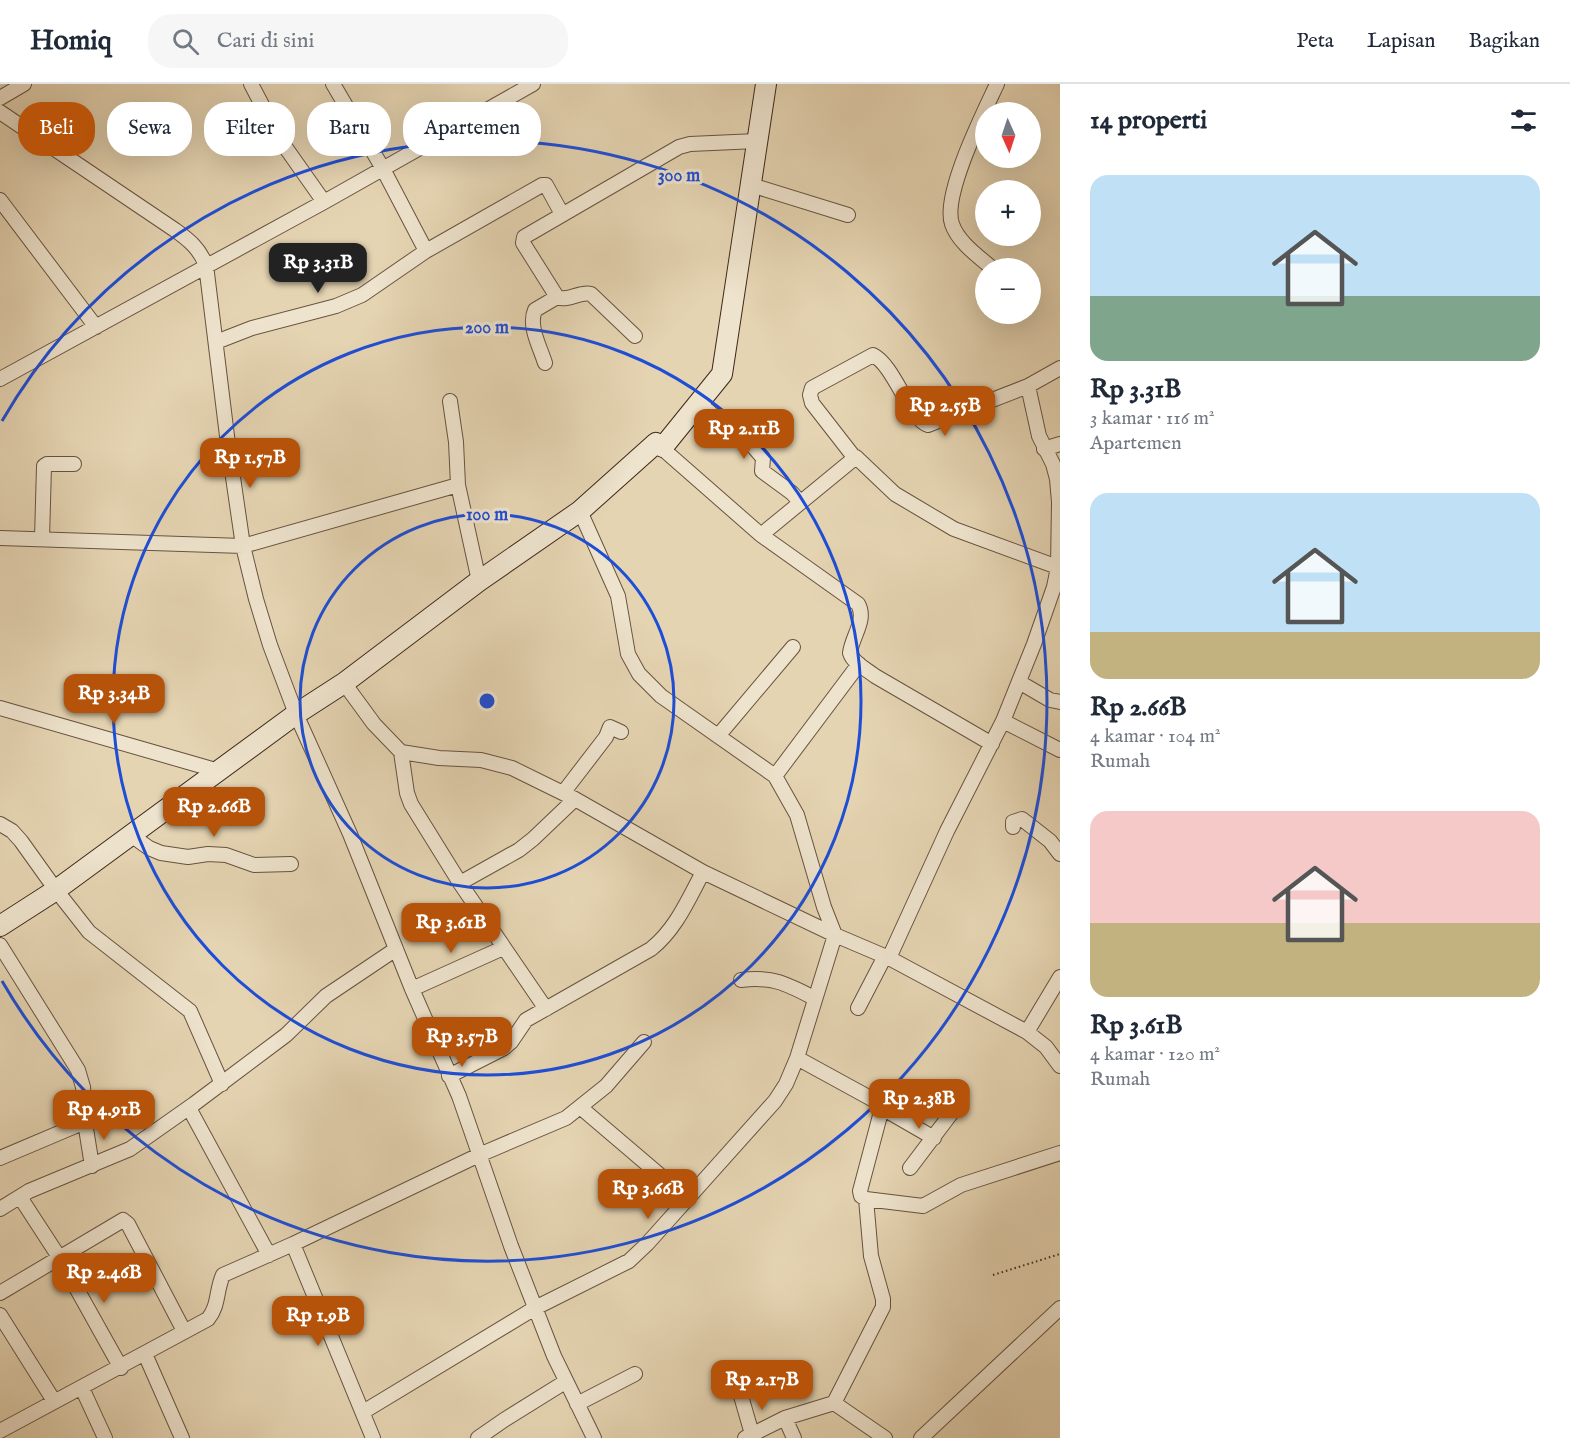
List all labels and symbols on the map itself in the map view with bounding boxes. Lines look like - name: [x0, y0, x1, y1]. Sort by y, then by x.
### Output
- north arrow: [975, 102, 1041, 168]
- text: 300 m: [658, 165, 700, 188]
- pin: Rp 3.31B: [256, 243, 380, 294]
- text: 200 m: [465, 317, 509, 340]
- pin: Rp 2.55B: [883, 386, 1007, 437]
- pin: Rp 2.11B: [682, 409, 806, 460]
- pin: Rp 1.57B: [188, 438, 312, 489]
- text: 100 m: [466, 504, 508, 527]
- pin: Rp 3.34B: [52, 674, 176, 725]
- centre of rings: [477, 691, 497, 711]
- pin: Rp 2.66B: [152, 787, 276, 838]
- pin: Rp 3.61B: [389, 903, 513, 954]
- pin: Rp 3.57B: [400, 1017, 524, 1068]
- pin: Rp 2.38B: [857, 1079, 981, 1130]
- pin: Rp 4.91B: [42, 1090, 166, 1141]
- pin: Rp 3.66B: [586, 1169, 710, 1220]
- pin: Rp 2.46B: [42, 1253, 166, 1304]
- pin: Rp 1.9B: [263, 1296, 373, 1347]
- pin: Rp 2.17B: [700, 1360, 824, 1411]

